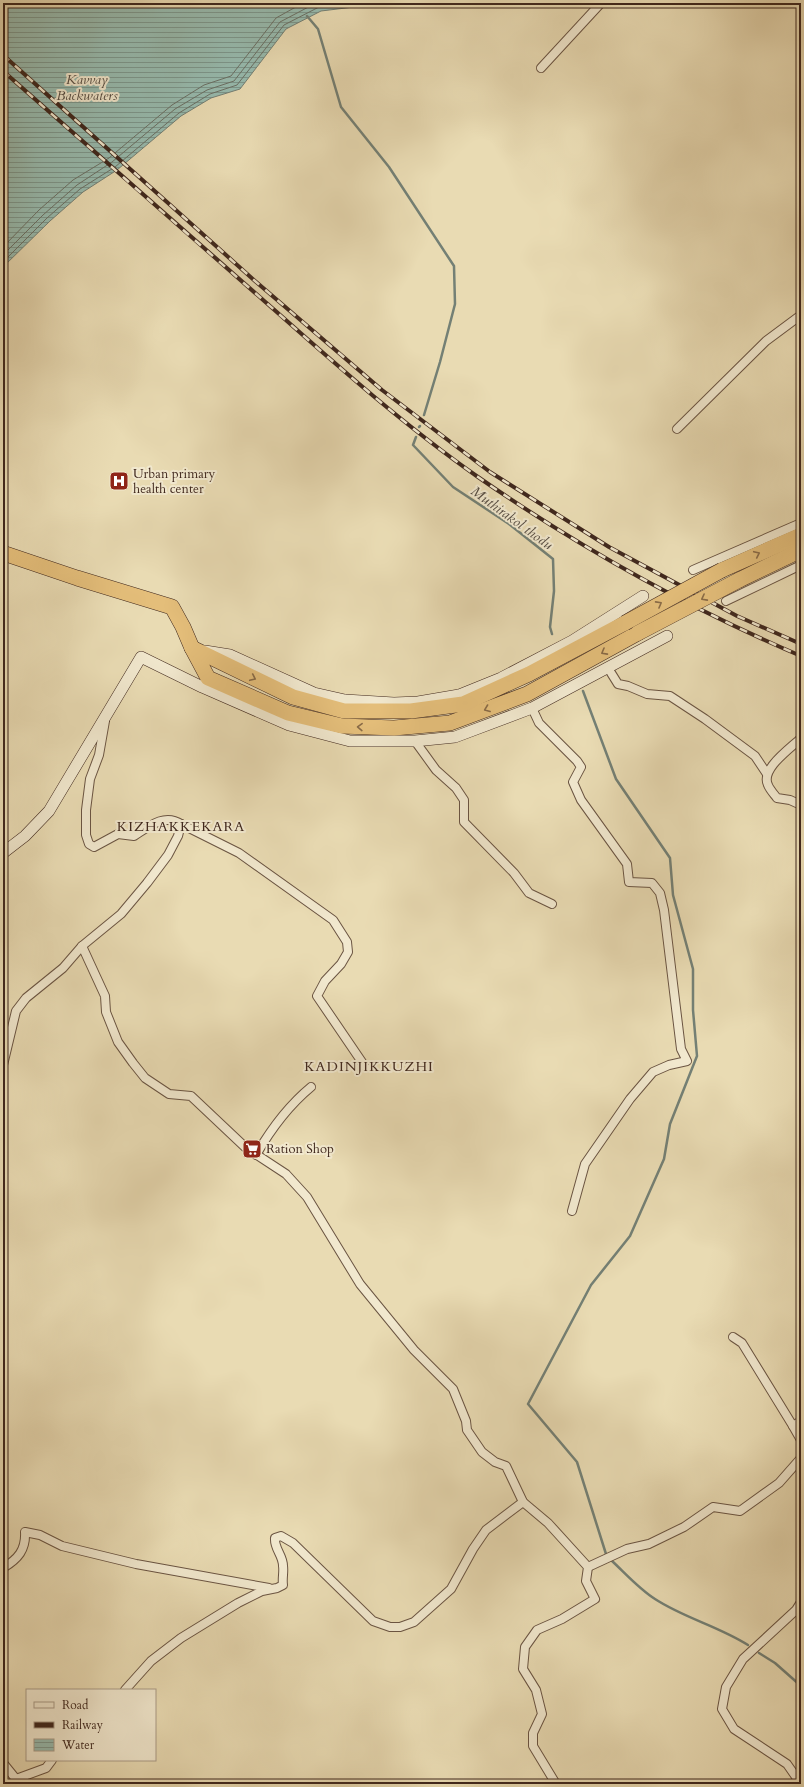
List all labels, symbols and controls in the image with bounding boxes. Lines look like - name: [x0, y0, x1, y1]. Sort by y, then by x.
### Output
- water label: Kavvay Backwaters: [56, 70, 118, 105]
- place label: Urban primary health center: [133, 465, 215, 498]
- hospital icon: Urban primary health center: [108, 470, 130, 492]
- water label: Muthirakol thodu: [467, 482, 557, 554]
- one-way arrow: [753, 551, 760, 559]
- one-way arrow: [701, 593, 709, 601]
- one-way arrow: [655, 602, 662, 609]
- one-way arrow: [601, 647, 608, 655]
- one-way arrow: [249, 673, 256, 681]
- one-way arrow: [484, 705, 491, 713]
- one-way arrow: [357, 723, 363, 731]
- district label: KIZHAKKEKARA: [117, 817, 245, 836]
- district label: KADINJIKKUZHI: [304, 1057, 434, 1076]
- supermarket icon: Ration Shop: [241, 1138, 263, 1160]
- place label: Ration Shop: [266, 1140, 334, 1158]
- legend: [26, 1689, 156, 1761]
- text: Road: [62, 1697, 89, 1713]
- text: Railway: [62, 1717, 104, 1733]
- text: Water: [61, 1737, 95, 1753]

